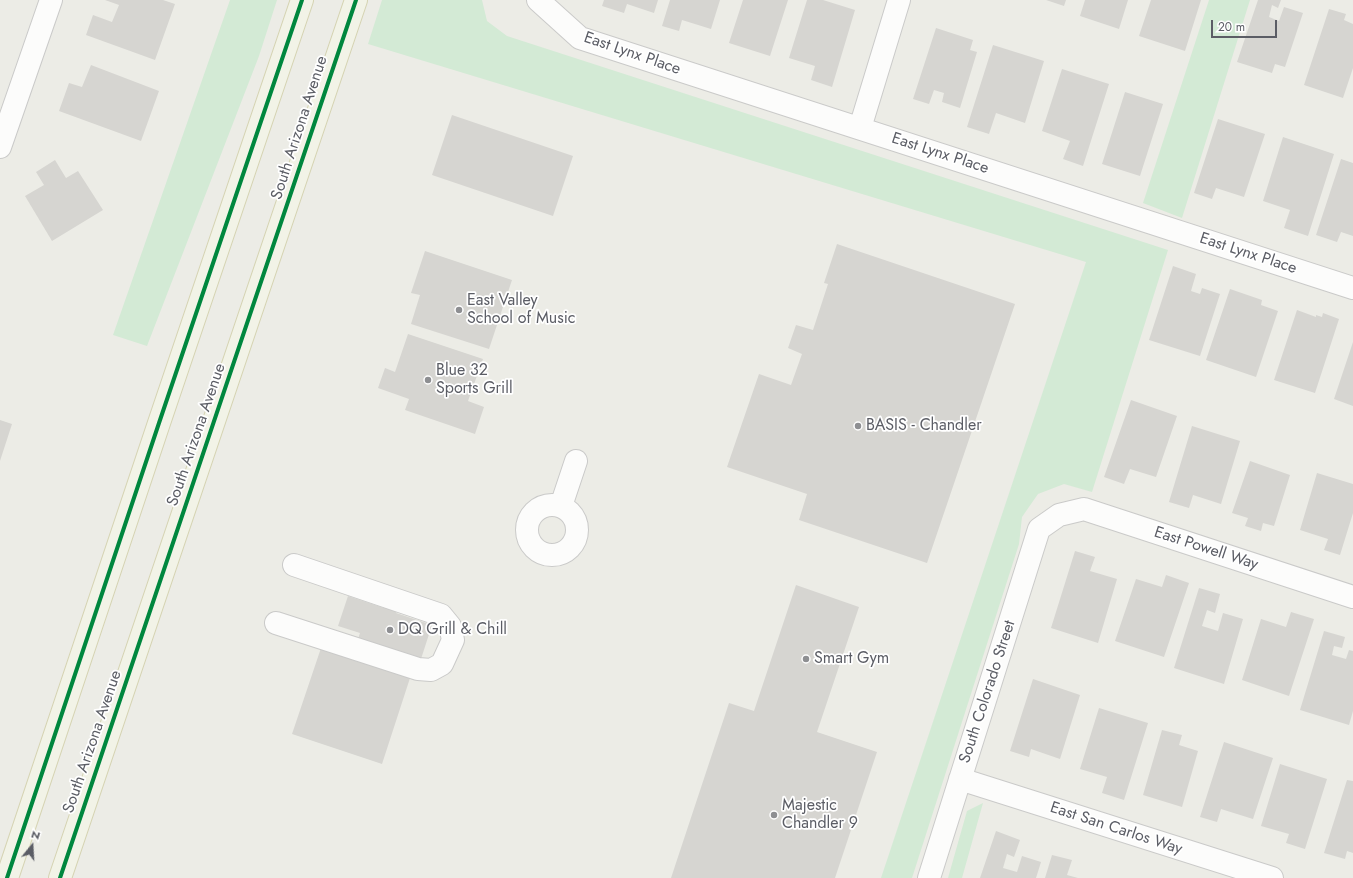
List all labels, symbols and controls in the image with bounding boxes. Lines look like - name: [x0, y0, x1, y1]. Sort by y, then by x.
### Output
- scale bar: [1213, 12, 1279, 38]
- text: 20 m: [1218, 18, 1245, 36]
- street label: East Lynx Place: [581, 28, 683, 80]
- street label: South Arizona Avenue: [268, 54, 332, 202]
- street label: East Lynx Place: [889, 129, 991, 179]
- street label: East Lynx Place: [1197, 229, 1299, 279]
- place label: East Valley School of Music: [467, 291, 575, 329]
- marker: East Valley School of Music: [454, 305, 464, 315]
- street label: South Arizona Avenue: [164, 361, 230, 509]
- place label: Blue 32 Sports Grill: [436, 361, 513, 399]
- marker: Blue 32 Sports Grill: [423, 375, 433, 385]
- place label: BASIS - Chandler: [866, 416, 982, 436]
- marker: BASIS - Chandler: [853, 421, 863, 431]
- street label: East Powell Way: [1152, 523, 1260, 575]
- street label: South Colorado Street: [956, 618, 1020, 766]
- place label: DQ Grill & Chill: [398, 620, 507, 640]
- marker: DQ Grill & Chill: [385, 625, 395, 635]
- place label: Smart Gym: [814, 649, 889, 669]
- marker: Smart Gym: [801, 654, 811, 664]
- street label: South Arizona Avenue: [60, 668, 126, 816]
- place label: Majestic Chandler 9: [782, 796, 858, 834]
- street label: East San Carlos Way: [1047, 799, 1185, 859]
- marker: Majestic Chandler 9: [769, 810, 779, 820]
- north arrow: [12, 826, 52, 866]
- text: N: [29, 826, 42, 844]

